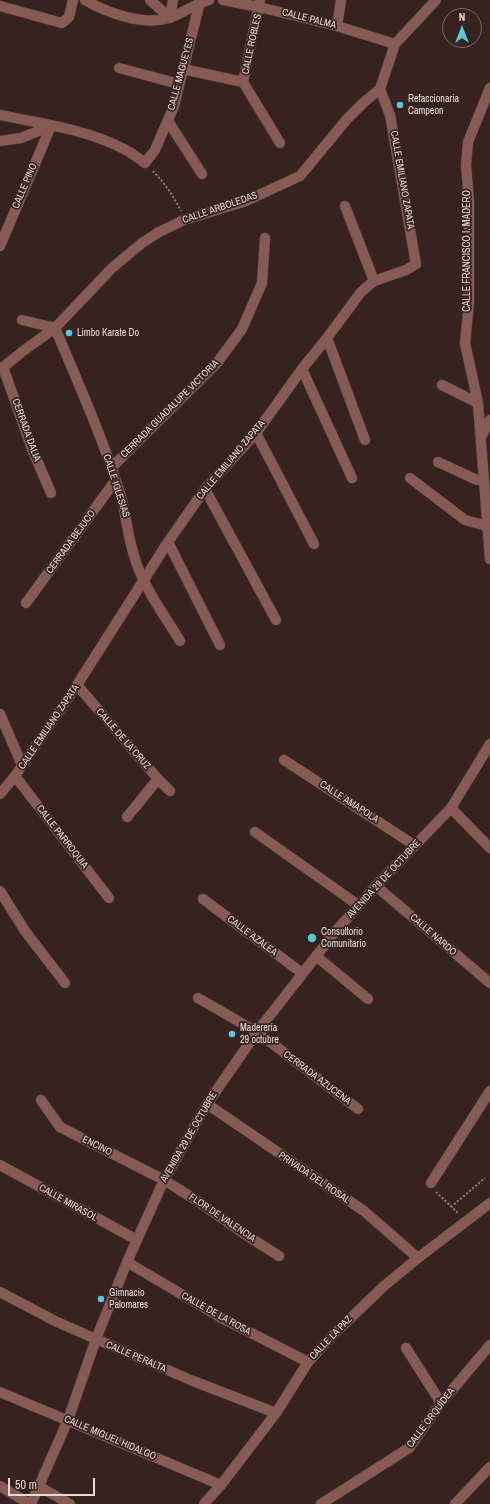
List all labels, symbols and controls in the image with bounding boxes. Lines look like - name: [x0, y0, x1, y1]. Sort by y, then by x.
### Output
- street label: CALLE PALMA: [281, 6, 337, 32]
- north arrow: [442, 8, 482, 48]
- text: N: [459, 10, 465, 24]
- street label: CALLE ROBLES: [240, 13, 264, 75]
- street label: CALLE MAGUEYES: [166, 36, 196, 112]
- place label: Refaccionaria Campeon: [408, 93, 459, 116]
- marker: Refaccionaria Campeon: [395, 100, 405, 110]
- street label: CALLE EMILIANO ZAPATA: [387, 130, 417, 230]
- street label: CALLE PINO: [10, 161, 40, 211]
- street label: CALLE ARBOLEDAS: [181, 190, 259, 226]
- street label: CALLE FRANCISCO I. MADERO: [461, 190, 473, 312]
- place label: Limbo Karate Do: [77, 327, 139, 339]
- marker: Limbo Karate Do: [64, 328, 74, 338]
- street label: CERRADA GUADALUPE VICTORIA: [118, 357, 222, 461]
- street label: CERRADA DALIA: [9, 397, 43, 463]
- street label: CALLE EMILIANO ZAPATA: [194, 418, 268, 502]
- street label: CALLE IGLESIAS: [100, 453, 132, 519]
- street label: CERRADA BEJUCO: [44, 508, 98, 576]
- street label: CALLE EMILIANO ZAPATA: [16, 682, 82, 772]
- street label: CALLE DE LA CRUZ: [93, 706, 153, 772]
- street label: CALLE AMAPOLA: [317, 778, 381, 826]
- street label: CALLE PARROQUIA: [34, 803, 90, 871]
- street label: AVENIDA 29 DE OCTUBRE: [345, 837, 423, 921]
- street label: CALLE NARDO: [407, 911, 459, 959]
- street label: CALLE AZALEA: [225, 913, 279, 959]
- place label: Consultorio Comunitario: [321, 926, 366, 950]
- marker: Consultorio Comunitario: [306, 932, 318, 944]
- place label: Maderería 29 octubre: [240, 1022, 279, 1046]
- marker: Maderería 29 octubre: [227, 1029, 237, 1039]
- street label: CERRADA AZUCENA: [281, 1049, 353, 1107]
- street label: AVENIDA 29 DE OCTUBRE: [158, 1089, 220, 1185]
- street label: ENCINO: [80, 1133, 114, 1159]
- street label: PRIVADA DEL ROSAL: [276, 1150, 352, 1206]
- street label: CALLE MIRASOL: [37, 1182, 99, 1224]
- street label: FLOR DE VALENCIA: [186, 1191, 258, 1245]
- place label: Gimnacio Palomares: [109, 1287, 148, 1310]
- street label: CALLE DE LA ROSA: [179, 1290, 253, 1338]
- marker: Gimnacio Palomares: [96, 1294, 106, 1304]
- street label: CALLE LA PAZ: [307, 1314, 355, 1362]
- street label: CALLE PERALTA: [104, 1339, 168, 1375]
- street label: CALLE ORQUÍDEA: [405, 1386, 457, 1450]
- street label: CALLE MIGUEL HIDALGO: [62, 1413, 158, 1463]
- scale bar: [10, 1470, 97, 1496]
- text: 50 m: [15, 1477, 37, 1493]

